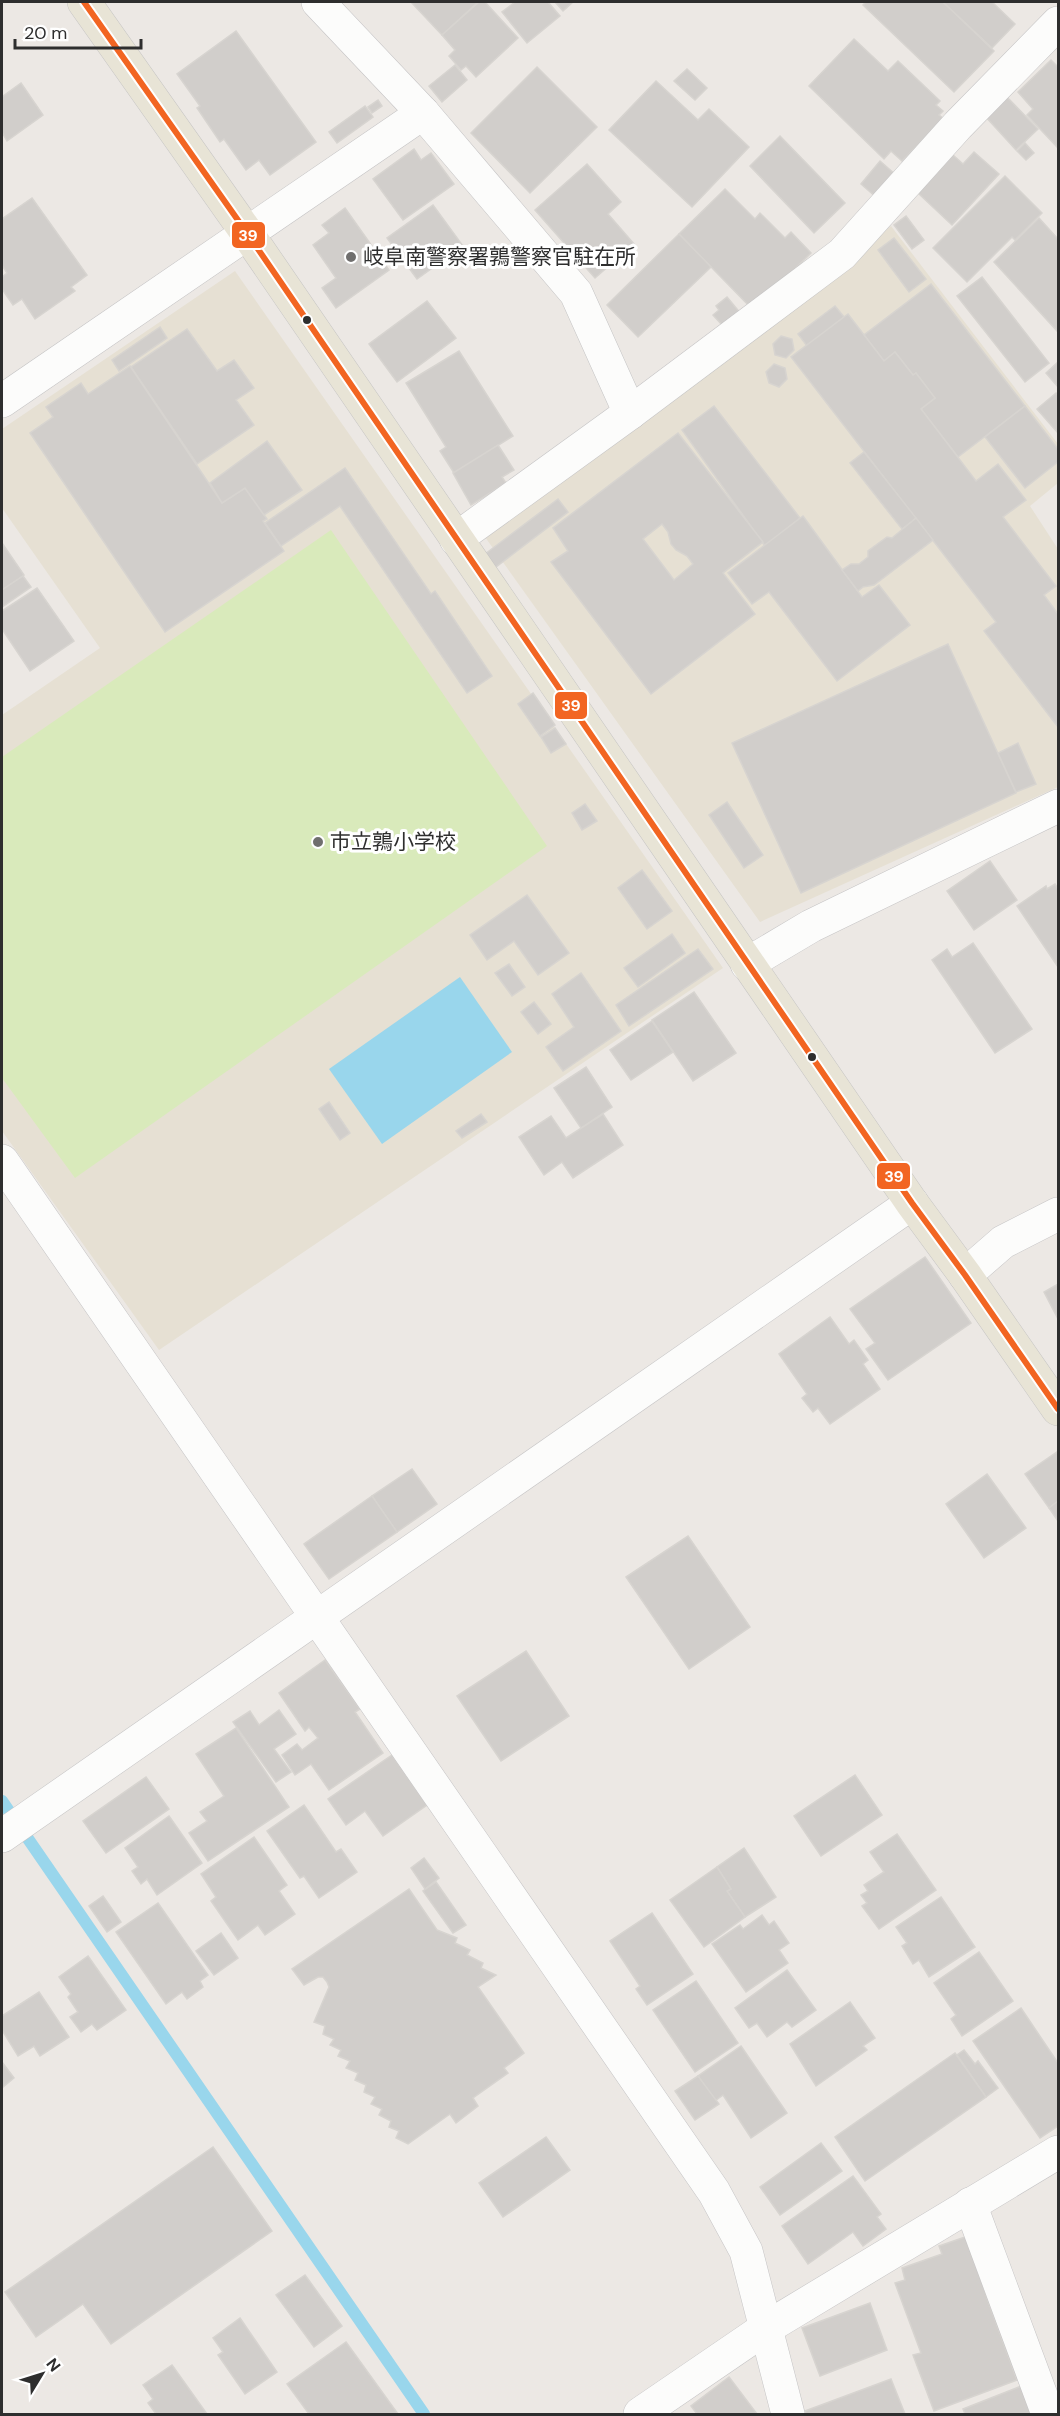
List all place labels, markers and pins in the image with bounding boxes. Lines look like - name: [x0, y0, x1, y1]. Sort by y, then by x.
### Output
- place label: 岐阜南警察署鶉警察官駐在所: [363, 243, 636, 271]
- marker: 岐阜南警察署鶉警察官駐在所: [344, 250, 358, 264]
- unlabelled marker: [301, 314, 313, 326]
- place label: 市立鶉小学校: [330, 828, 456, 856]
- marker: 市立鶉小学校: [311, 835, 325, 849]
- unlabelled marker: [806, 1051, 818, 1063]

